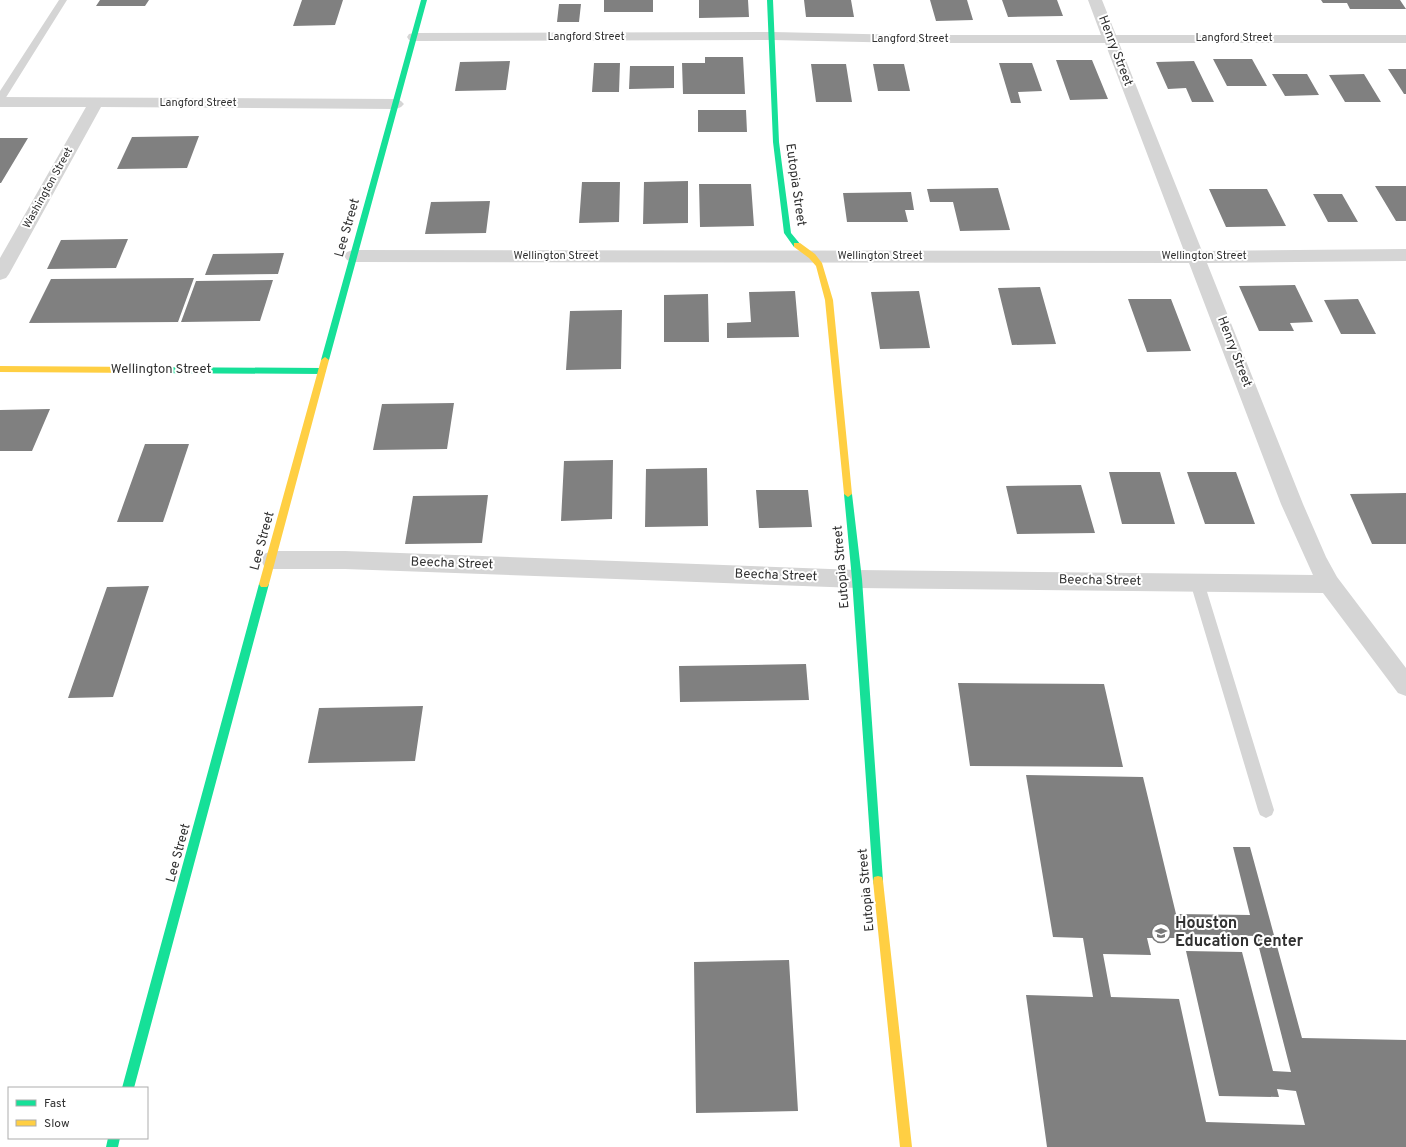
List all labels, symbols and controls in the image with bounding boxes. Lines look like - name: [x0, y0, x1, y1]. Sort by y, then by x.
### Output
- street label: Henry Street: [1094, 13, 1136, 89]
- street label: Langford Street: [547, 30, 625, 44]
- street label: Langford Street: [1195, 31, 1273, 45]
- street label: Langford Street: [871, 32, 949, 46]
- street label: Langford Street: [159, 96, 237, 110]
- street label: Eutopia Street: [781, 143, 809, 227]
- street label: Washington Street: [20, 145, 76, 231]
- street label: Lee Street: [332, 197, 364, 259]
- street label: Wellington Street: [513, 249, 599, 263]
- street label: Wellington Street: [837, 249, 923, 263]
- street label: Wellington Street: [1161, 249, 1247, 263]
- street label: Henry Street: [1213, 314, 1255, 390]
- street label: Wellington Street: [111, 362, 211, 378]
- street label: Lee Street: [247, 510, 279, 572]
- street label: Eutopia Street: [830, 525, 854, 609]
- street label: Beecha Street: [410, 555, 494, 573]
- street label: Beecha Street: [734, 567, 818, 585]
- street label: Beecha Street: [1059, 572, 1142, 590]
- street label: Lee Street: [163, 822, 195, 884]
- street label: Eutopia Street: [855, 848, 879, 932]
- place label: Houston Education Center: [1175, 914, 1304, 952]
- school or university icon: Houston Education Center: [1150, 922, 1172, 944]
- legend: [8, 1087, 148, 1139]
- text: Fast: [44, 1096, 66, 1112]
- text: Slow: [44, 1116, 70, 1132]

